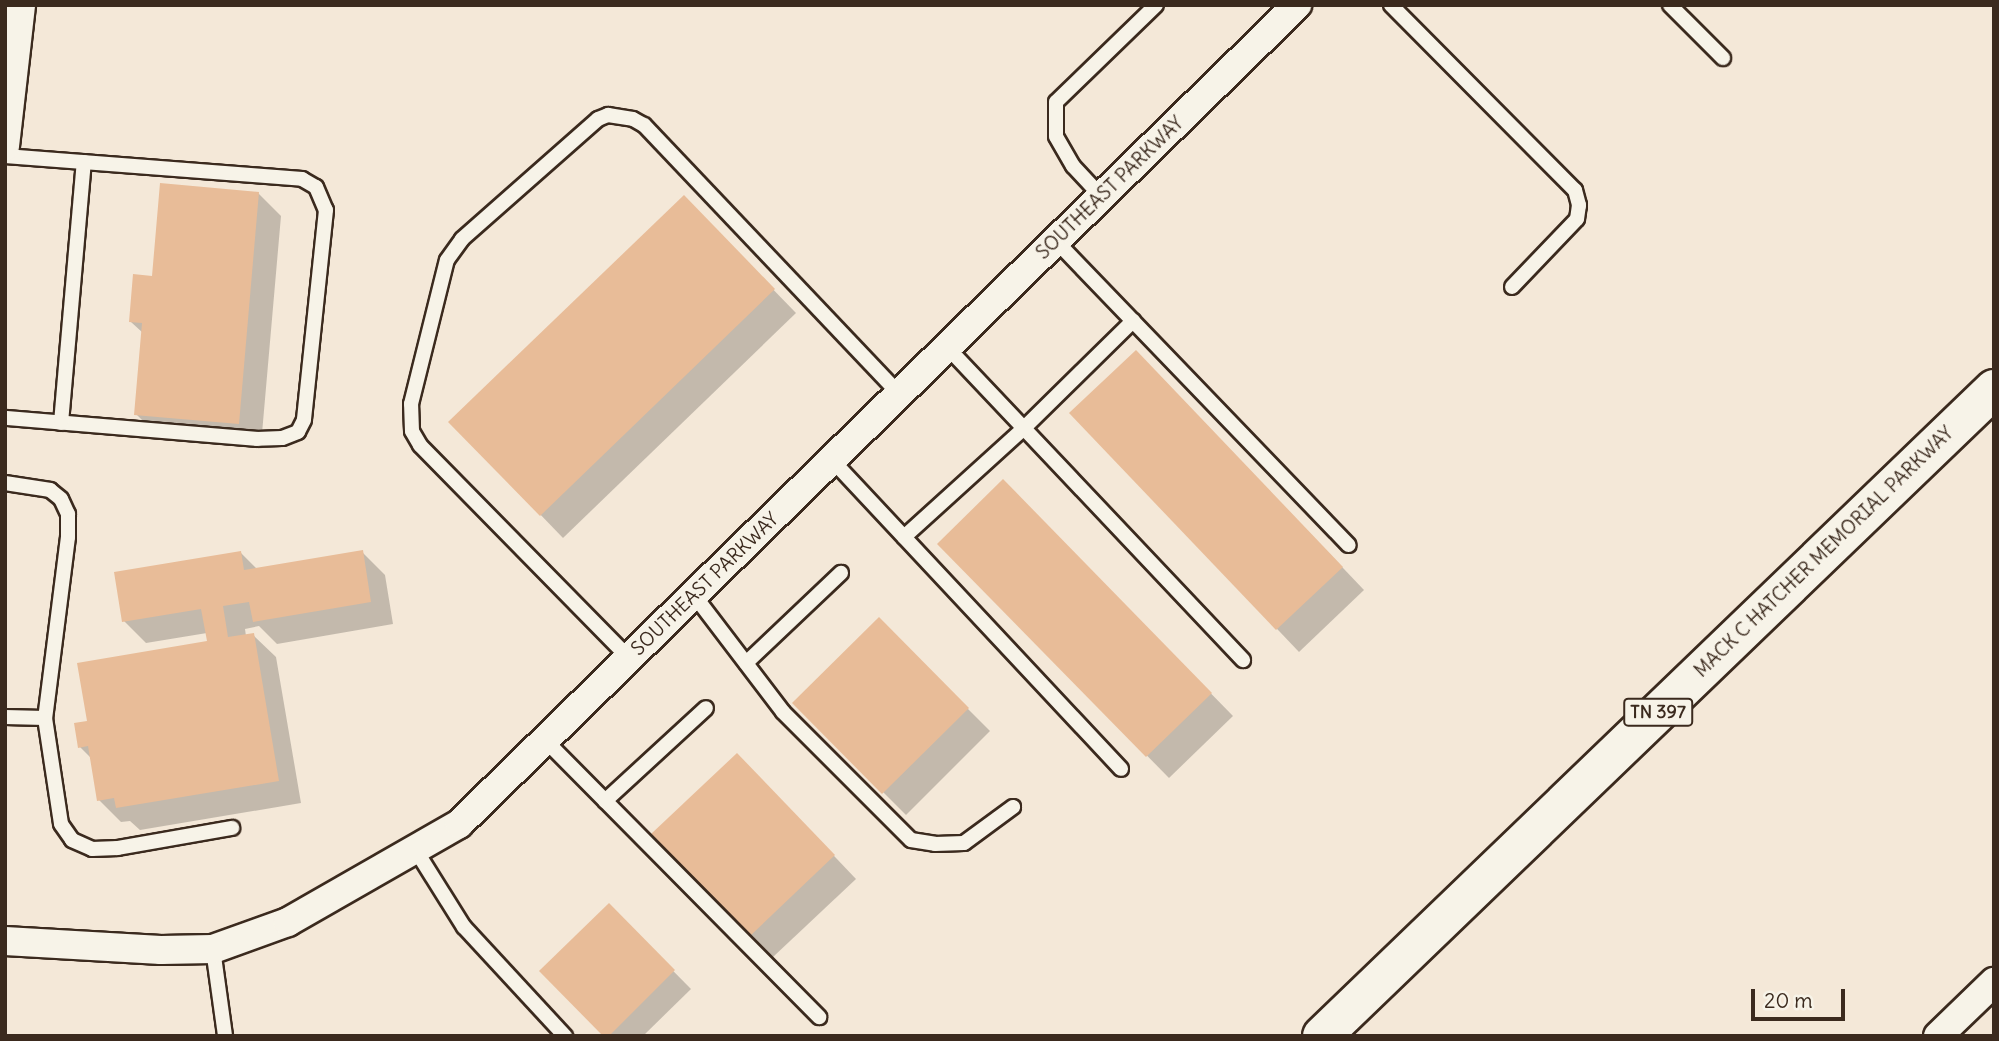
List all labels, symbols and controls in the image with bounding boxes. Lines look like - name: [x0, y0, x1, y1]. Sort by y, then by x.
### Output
- street label: SOUTHEAST PARKWAY: [1032, 112, 1188, 264]
- street label: MACK C HATCHER MEMORIAL PARKWAY: [1690, 422, 1958, 682]
- street label: SOUTHEAST PARKWAY: [627, 508, 783, 660]
- road number: TN 397: [1623, 698, 1693, 726]
- scale bar: [1754, 974, 1848, 1018]
- text: 20 m: [1764, 987, 1813, 1014]

